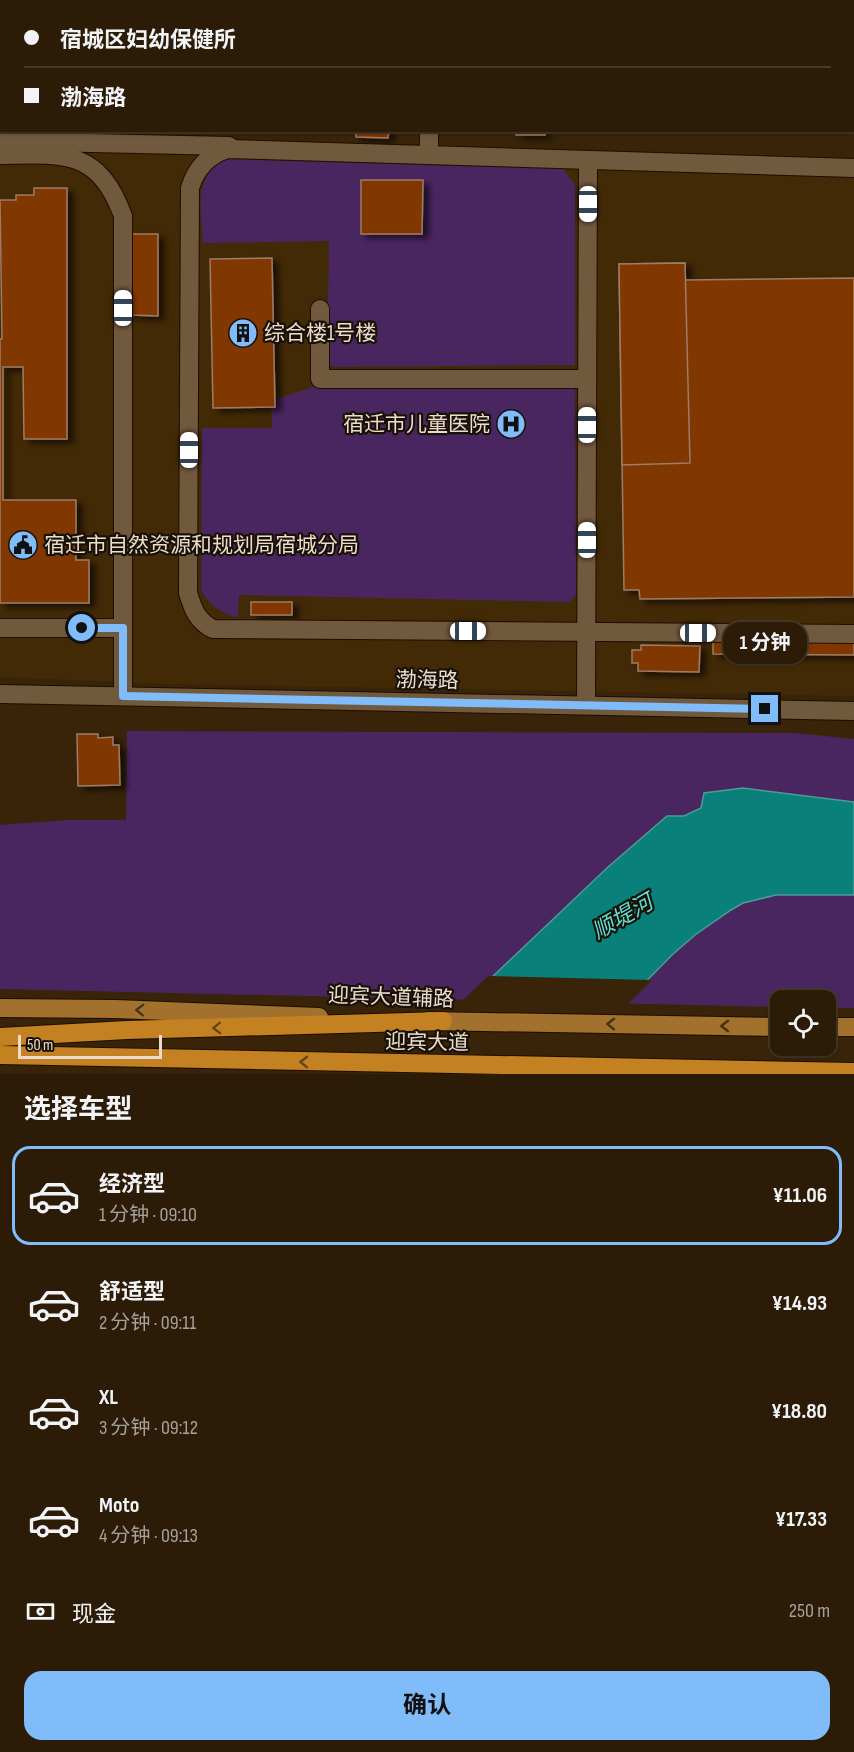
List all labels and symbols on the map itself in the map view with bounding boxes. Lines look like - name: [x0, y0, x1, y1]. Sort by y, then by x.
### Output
- car: [579, 186, 597, 222]
- car: [114, 290, 132, 326]
- building icon: 综合楼1号楼: [227, 317, 259, 349]
- place label: 综合楼1号楼: [264, 321, 376, 346]
- car: [578, 407, 596, 443]
- hospital icon: 宿迁市儿童医院: [495, 408, 527, 440]
- place label: 宿迁市儿童医院: [343, 412, 490, 437]
- car: [180, 432, 198, 468]
- car: [578, 522, 596, 558]
- public building icon: 宿迁市自然资源和规划局宿城分局: [7, 529, 39, 561]
- place label: 宿迁市自然资源和规划局宿城分局: [44, 533, 359, 558]
- route start: [68, 614, 95, 641]
- car: [450, 622, 486, 640]
- callout: 1 分钟: [723, 622, 807, 664]
- car: [680, 624, 716, 642]
- street label: 渤海路: [395, 667, 459, 694]
- route end: [751, 695, 778, 722]
- water label: 顺堤河: [587, 887, 662, 945]
- street label: 迎宾大道辅路: [328, 983, 454, 1012]
- one-way arrow: [136, 1004, 145, 1017]
- one-way arrow: [607, 1018, 616, 1030]
- one-way arrow: [720, 1020, 729, 1033]
- one-way arrow: [212, 1021, 221, 1034]
- street label: 迎宾大道: [385, 1029, 469, 1056]
- scale bar: [18, 1032, 162, 1060]
- one-way arrow: [300, 1056, 309, 1068]

